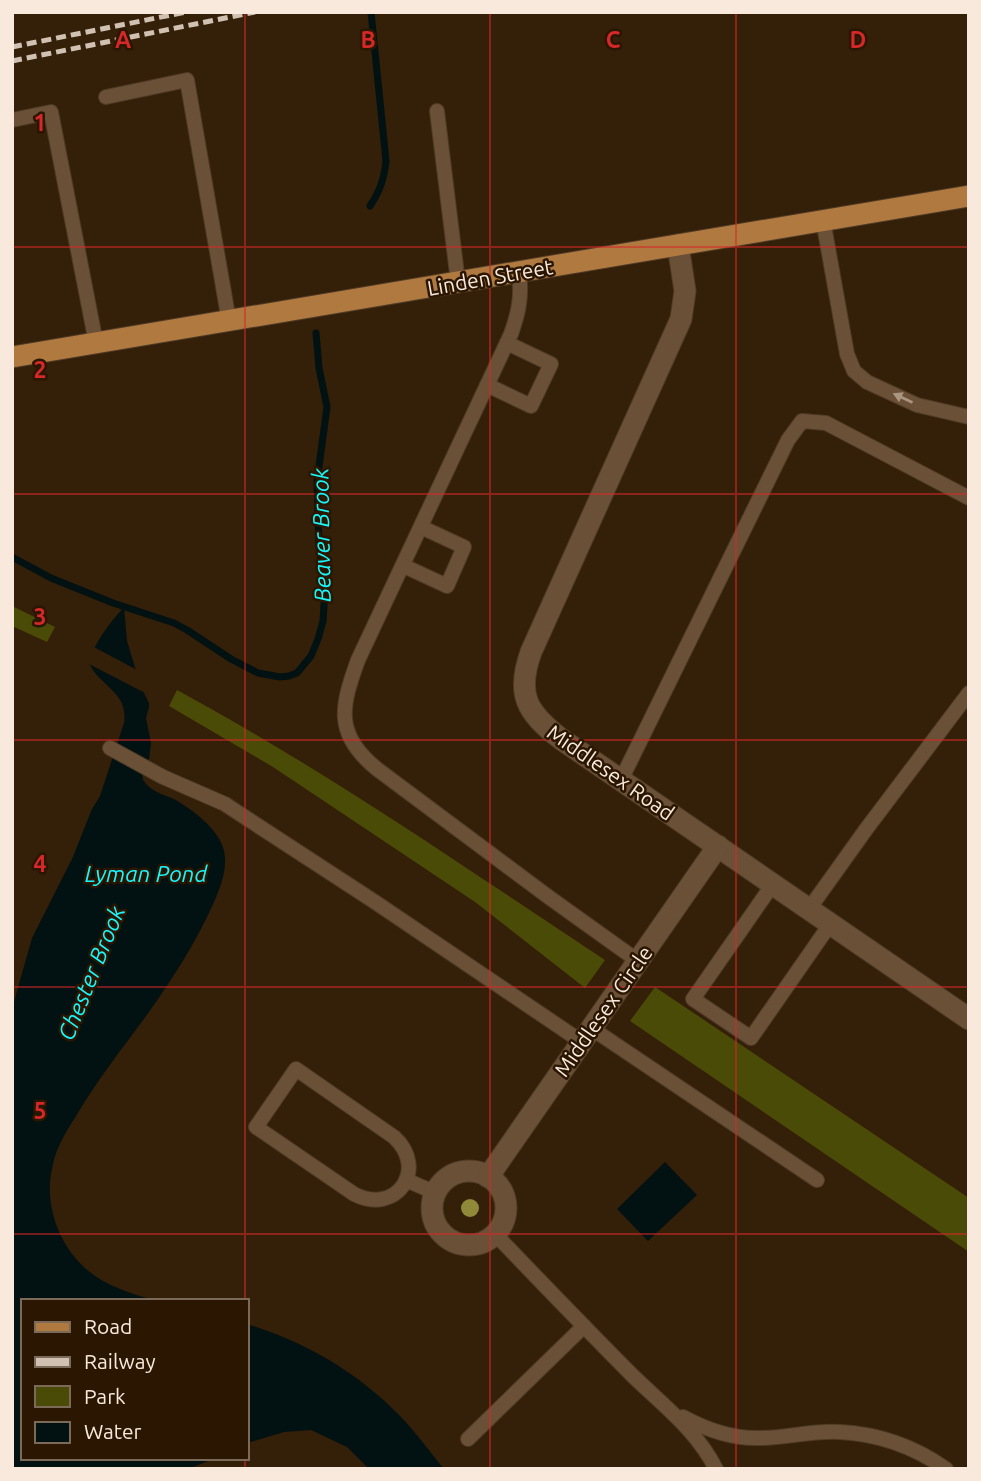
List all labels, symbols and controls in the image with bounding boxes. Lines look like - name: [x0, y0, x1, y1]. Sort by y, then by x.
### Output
- text: A: [115, 27, 131, 52]
- text: B: [360, 27, 376, 52]
- text: C: [606, 27, 621, 52]
- text: D: [850, 27, 866, 52]
- text: 1: [34, 110, 46, 135]
- street label: Linden Street: [425, 254, 555, 300]
- text: 2: [34, 357, 46, 382]
- one-way arrow: [893, 392, 914, 403]
- water label: Beaver Brook: [307, 467, 335, 602]
- text: 3: [34, 604, 46, 629]
- street label: Middlesex Road: [543, 719, 679, 825]
- text: 4: [34, 851, 47, 876]
- water label: Lyman Pond: [85, 861, 208, 886]
- water label: Chester Brook: [53, 902, 129, 1044]
- street label: Middlesex Circle: [549, 941, 657, 1081]
- text: 5: [34, 1098, 46, 1123]
- legend: [21, 1299, 248, 1460]
- text: Road: [84, 1314, 132, 1338]
- text: Railway: [84, 1349, 156, 1373]
- text: Park: [84, 1384, 126, 1408]
- text: Water: [84, 1419, 142, 1443]

